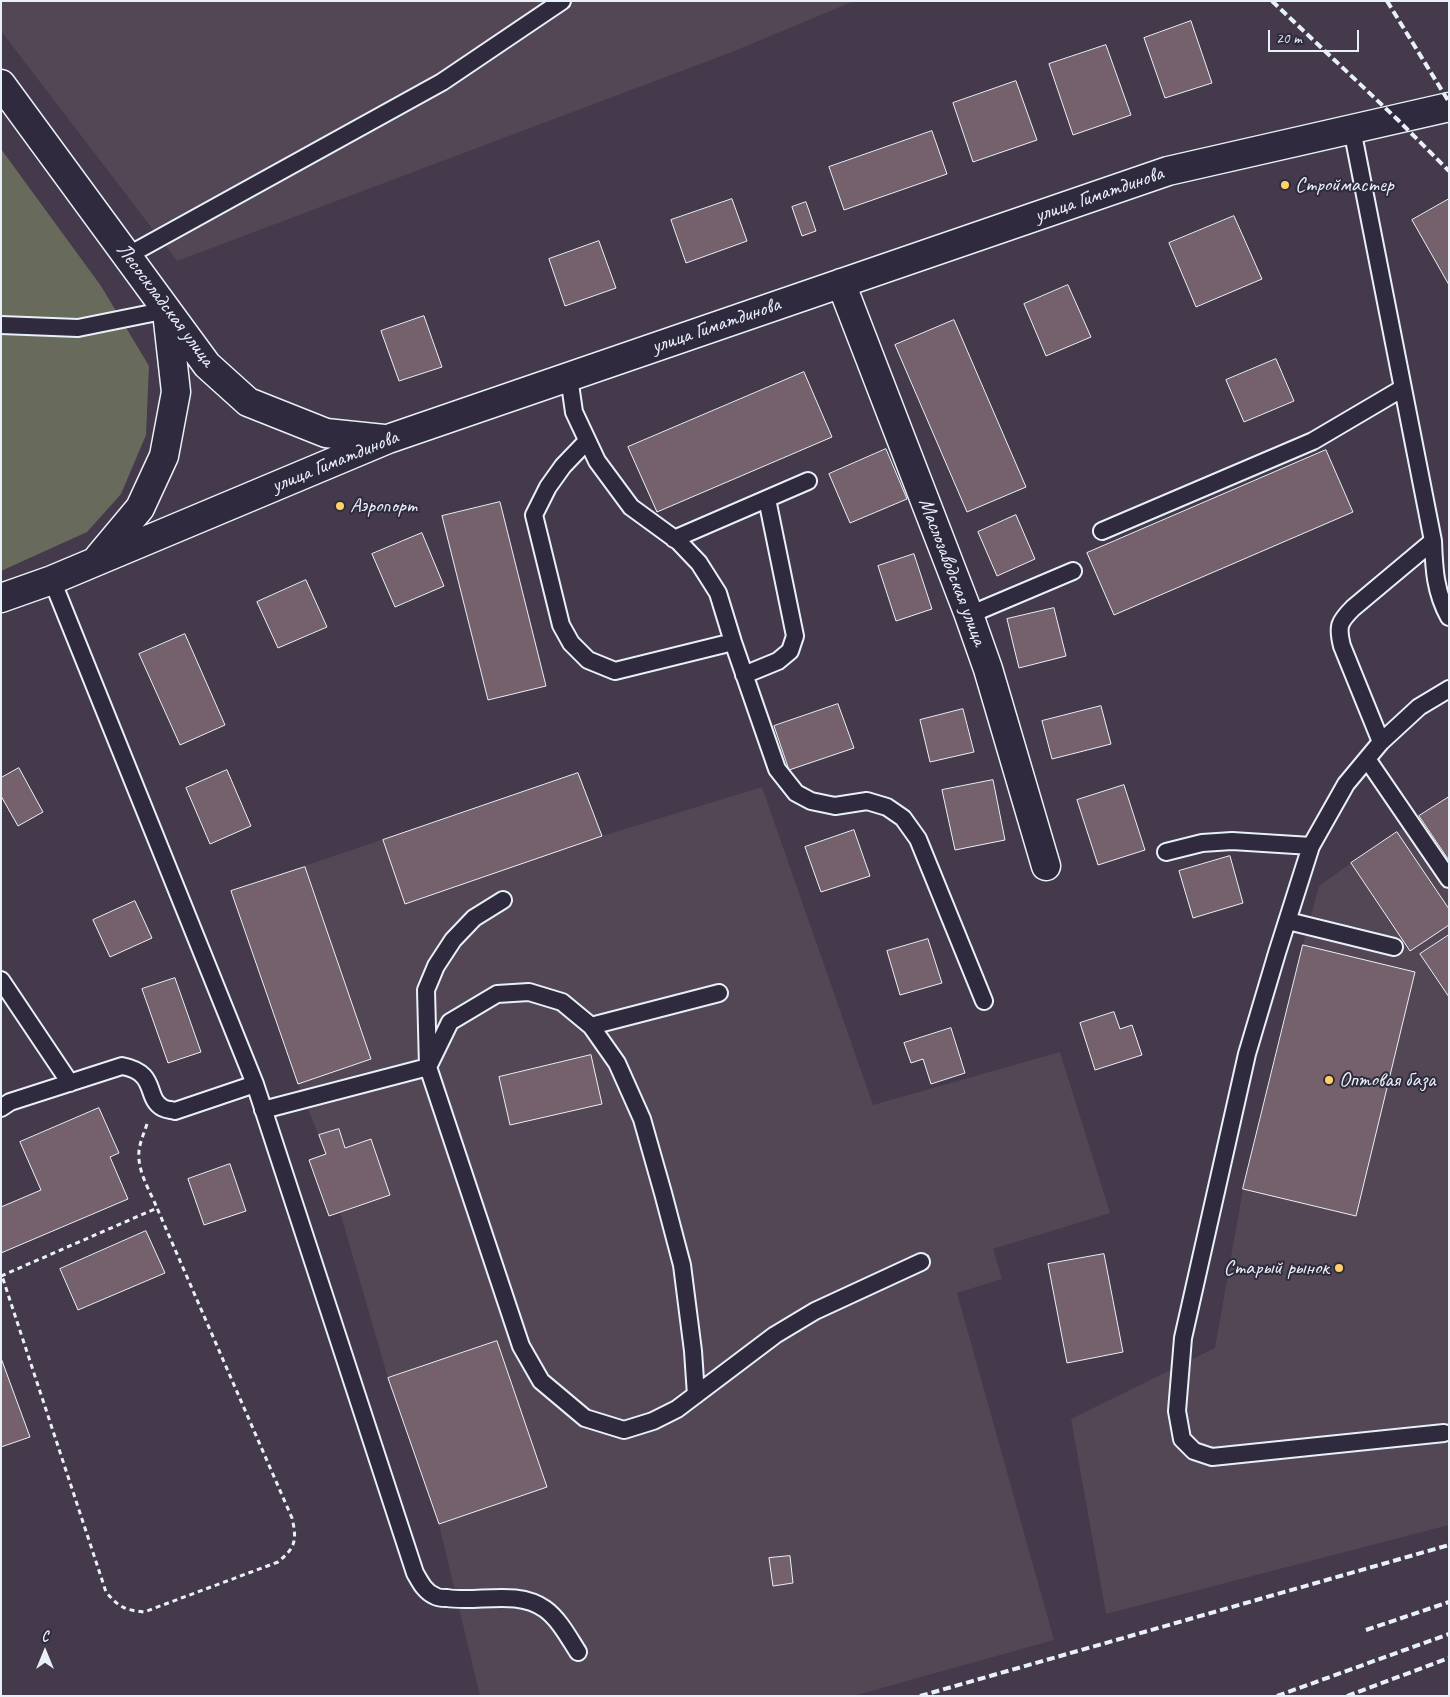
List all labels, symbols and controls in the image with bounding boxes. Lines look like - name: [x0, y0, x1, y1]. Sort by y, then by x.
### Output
- scale bar: [1270, 20, 1361, 52]
- text: 20 m: [1276, 29, 1302, 48]
- street label: улица Гиматдинова: [1031, 161, 1167, 229]
- place label: Строймастер: [1295, 172, 1394, 198]
- marker: Строймастер: [1279, 179, 1291, 191]
- street label: Лесоскладская улица: [110, 238, 220, 372]
- street label: улица Гиматдинова: [648, 292, 784, 360]
- street label: улица Гиматдинова: [268, 425, 402, 499]
- place label: Аэропорт: [350, 493, 416, 519]
- street label: Маслозаводская улица: [912, 495, 992, 649]
- marker: Аэропорт: [334, 500, 346, 512]
- place label: Оптовая база: [1339, 1067, 1436, 1093]
- marker: Оптовая база: [1323, 1074, 1335, 1086]
- place label: Старый рынок: [1224, 1255, 1329, 1281]
- marker: Старый рынок: [1333, 1262, 1345, 1274]
- north arrow: [20, 1627, 70, 1677]
- text: С: [42, 1628, 48, 1645]

